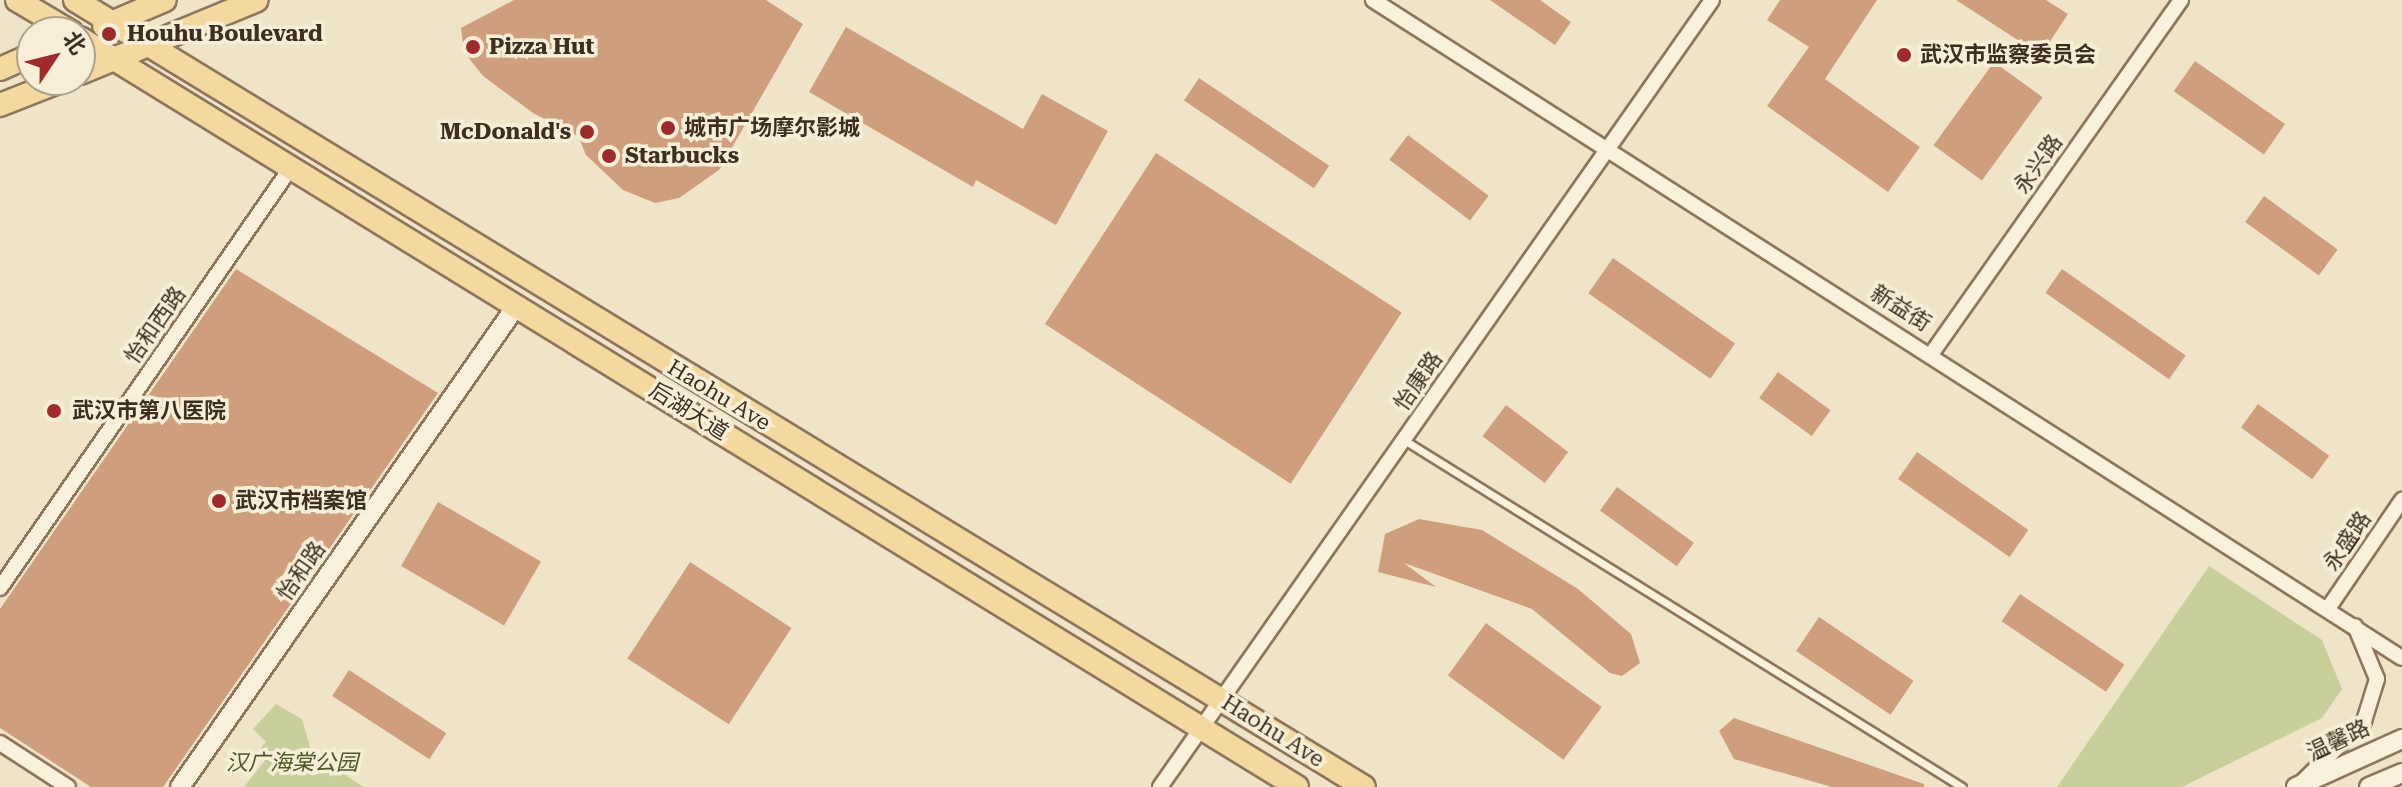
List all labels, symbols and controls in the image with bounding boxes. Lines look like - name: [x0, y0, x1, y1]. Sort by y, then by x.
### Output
- north arrow: [16, 16, 96, 96]
- place label: Houhu Boulevard: [127, 21, 323, 47]
- marker: Houhu Boulevard: [98, 23, 120, 45]
- text: 北: [58, 27, 91, 59]
- place label: Pizza Hut: [489, 34, 594, 60]
- marker: Pizza Hut: [464, 38, 482, 56]
- place label: 武汉市监察委员会: [1920, 42, 2096, 68]
- marker: 武汉市监察委员会: [1895, 46, 1913, 64]
- place label: 城市广场摩尔影城: [684, 115, 860, 141]
- place label: McDonald's: [440, 119, 571, 145]
- marker: 城市广场摩尔影城: [659, 119, 677, 137]
- marker: McDonald's: [578, 123, 596, 141]
- street label: 永兴路: [2008, 129, 2068, 199]
- place label: Starbucks: [625, 143, 739, 169]
- marker: Starbucks: [600, 147, 618, 165]
- street label: 新益街: [1866, 279, 1936, 337]
- street label: 怡和西路: [119, 281, 191, 369]
- street label: 怡康路: [1388, 346, 1448, 416]
- street label: Haohu Ave: [663, 354, 775, 436]
- street label: 后湖大道: [645, 376, 733, 446]
- place label: 武汉市第八医院: [72, 398, 226, 424]
- marker: 武汉市第八医院: [43, 400, 65, 422]
- place label: 武汉市档案馆: [235, 488, 367, 514]
- marker: 武汉市档案馆: [210, 492, 228, 510]
- street label: 永盛路: [2318, 506, 2376, 576]
- street label: 怡和路: [271, 536, 331, 606]
- street label: Haohu Ave: [1217, 689, 1329, 773]
- street label: 温馨路: [2303, 714, 2373, 766]
- park label: 汉广海棠公园: [226, 750, 358, 776]

